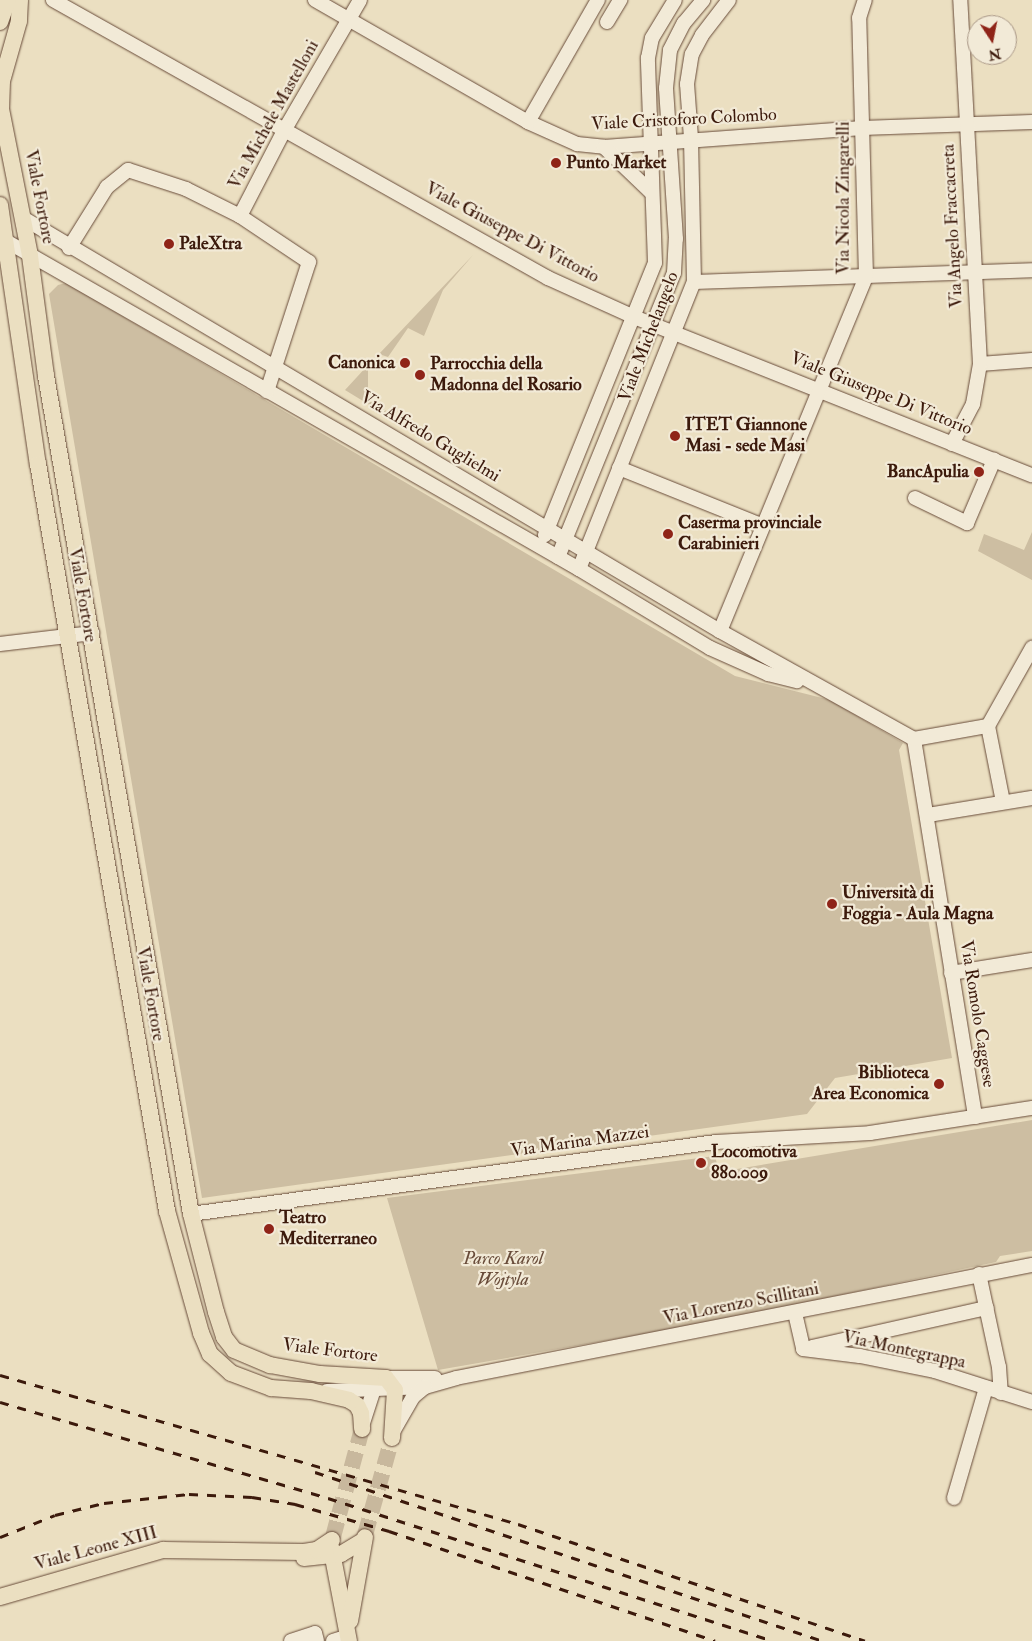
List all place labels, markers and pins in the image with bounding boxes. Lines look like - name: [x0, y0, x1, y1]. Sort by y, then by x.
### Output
- place label: Punto Market: [566, 152, 666, 174]
- marker: Punto Market: [550, 157, 562, 169]
- place label: PaleXtra: [179, 233, 242, 255]
- marker: PaleXtra: [163, 238, 175, 250]
- place label: Canonica: [328, 352, 395, 374]
- place label: Parrocchia della Madonna del Rosario: [430, 354, 582, 396]
- marker: Canonica: [399, 357, 411, 369]
- marker: Parrocchia della Madonna del Rosario: [414, 369, 426, 381]
- place label: ITET Giannone Masi - sede Masi: [685, 415, 807, 458]
- marker: ITET Giannone Masi - sede Masi: [669, 430, 681, 442]
- place label: BancApulia: [887, 461, 969, 483]
- marker: BancApulia: [973, 466, 985, 478]
- place label: Caserma provinciale Carabinieri: [678, 513, 822, 556]
- marker: Caserma provinciale Carabinieri: [662, 528, 674, 540]
- place label: Università di Foggia - Aula Magna: [842, 883, 993, 926]
- marker: Università di Foggia - Aula Magna: [826, 898, 838, 910]
- place label: Biblioteca Area Economica: [812, 1063, 929, 1106]
- marker: Biblioteca Area Economica: [933, 1078, 945, 1090]
- place label: Locomotiva 880.009: [711, 1142, 797, 1184]
- marker: Locomotiva 880.009: [695, 1157, 707, 1169]
- place label: Teatro Mediterraneo: [279, 1208, 377, 1250]
- marker: Teatro Mediterraneo: [263, 1223, 275, 1235]

